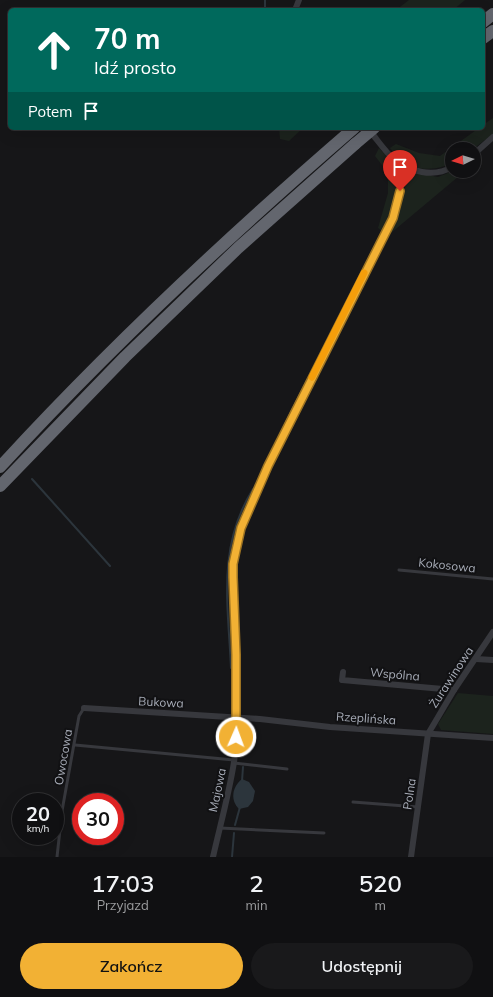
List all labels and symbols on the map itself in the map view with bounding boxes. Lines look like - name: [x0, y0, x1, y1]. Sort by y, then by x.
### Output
- north arrow: [445, 142, 481, 178]
- pin: [383, 150, 417, 191]
- street label: Kokosowa: [418, 555, 476, 575]
- street label: Żurawinowa: [426, 644, 476, 710]
- street label: Wspólna: [370, 664, 420, 684]
- street label: Bukowa: [138, 693, 184, 711]
- street label: Rzeplińska: [335, 708, 397, 728]
- position arrow: [215, 716, 257, 758]
- street label: Owocowa: [51, 728, 75, 786]
- street label: Majowa: [205, 767, 229, 813]
- street label: Polna: [399, 777, 419, 811]
- speed limit sign: 30: [72, 793, 124, 845]

